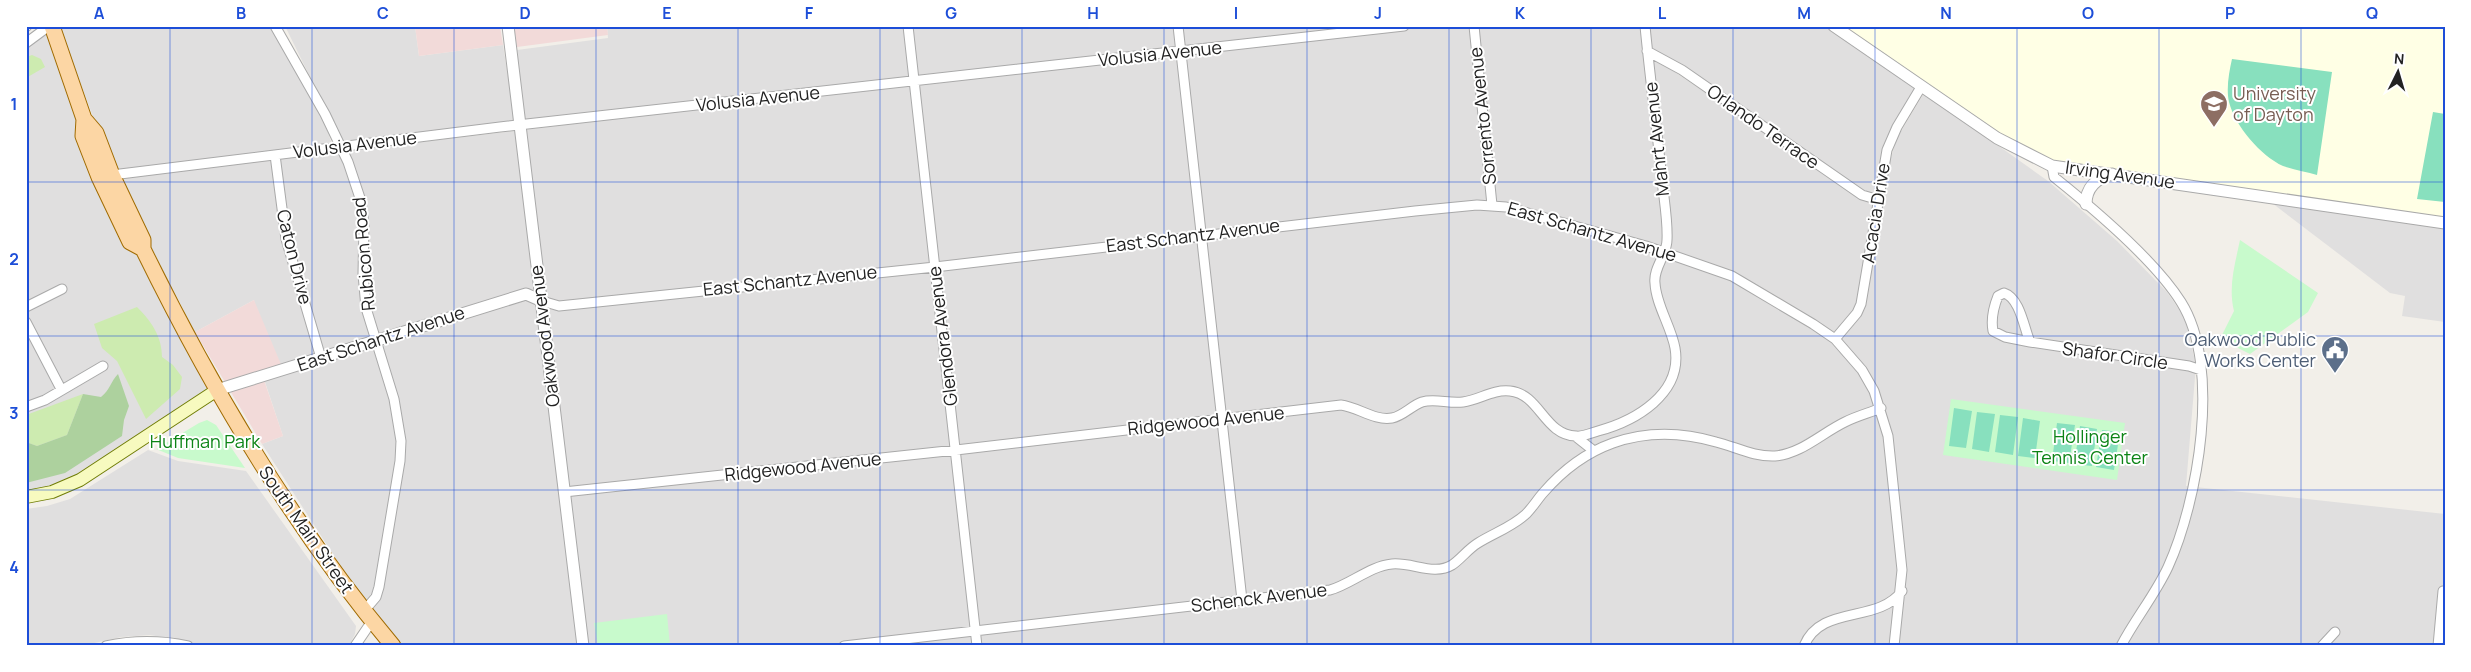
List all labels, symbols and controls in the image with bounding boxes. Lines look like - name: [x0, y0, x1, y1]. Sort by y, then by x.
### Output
- text: A: [94, 2, 105, 24]
- text: B: [236, 2, 246, 24]
- text: C: [377, 2, 389, 24]
- text: D: [519, 2, 531, 24]
- text: E: [662, 2, 672, 24]
- text: F: [805, 2, 814, 24]
- text: G: [945, 2, 957, 24]
- text: H: [1087, 2, 1099, 24]
- text: I: [1234, 2, 1238, 24]
- text: J: [1374, 2, 1382, 24]
- text: K: [1515, 2, 1526, 24]
- text: L: [1658, 2, 1667, 24]
- text: M: [1797, 2, 1811, 24]
- text: N: [1940, 2, 1952, 24]
- text: O: [2082, 2, 2094, 24]
- text: P: [2225, 2, 2235, 24]
- text: Q: [2366, 2, 2378, 24]
- street label: Volusia Avenue: [1097, 35, 1223, 71]
- street label: Sorrento Avenue: [1463, 46, 1501, 186]
- north arrow: [2374, 48, 2424, 98]
- text: N: [2393, 49, 2405, 68]
- street label: Orlando Terrace: [1703, 79, 1824, 174]
- street label: Volusia Avenue: [695, 80, 821, 116]
- street label: Mahrt Avenue: [1638, 81, 1674, 197]
- place label: University of Dayton: [2233, 81, 2317, 126]
- school or university icon: University of Dayton: [2199, 89, 2229, 128]
- text: 1: [10, 93, 18, 115]
- street label: Volusia Avenue: [292, 125, 418, 163]
- street label: Irving Avenue: [2064, 154, 2177, 194]
- street label: Acacia Drive: [1855, 161, 1895, 265]
- street label: East Schantz Avenue: [1505, 195, 1680, 267]
- street label: Rubicon Road: [346, 196, 380, 312]
- street label: Caton Drive: [272, 207, 318, 307]
- street label: East Schantz Avenue: [1105, 212, 1281, 258]
- text: 2: [9, 248, 19, 270]
- street label: East Schantz Avenue: [702, 259, 878, 301]
- street label: Oakwood Avenue: [523, 264, 565, 408]
- street label: Glendora Avenue: [922, 265, 962, 407]
- street label: East Schantz Avenue: [294, 300, 468, 376]
- place label: Oakwood Public Works Center: [2184, 327, 2317, 372]
- public building icon: Oakwood Public Works Center: [2320, 335, 2350, 374]
- street label: Shafor Circle: [2061, 336, 2169, 374]
- street label: Ridgewood Avenue: [1126, 400, 1286, 440]
- text: 3: [9, 402, 19, 424]
- park label: Hollinger Tennis Center: [2032, 424, 2148, 469]
- park label: Huffman Park: [150, 429, 261, 453]
- street label: Ridgewood Avenue: [723, 446, 883, 486]
- street label: South Main Street: [254, 461, 360, 598]
- text: 4: [9, 556, 19, 578]
- street label: Schenck Avenue: [1190, 577, 1328, 617]

